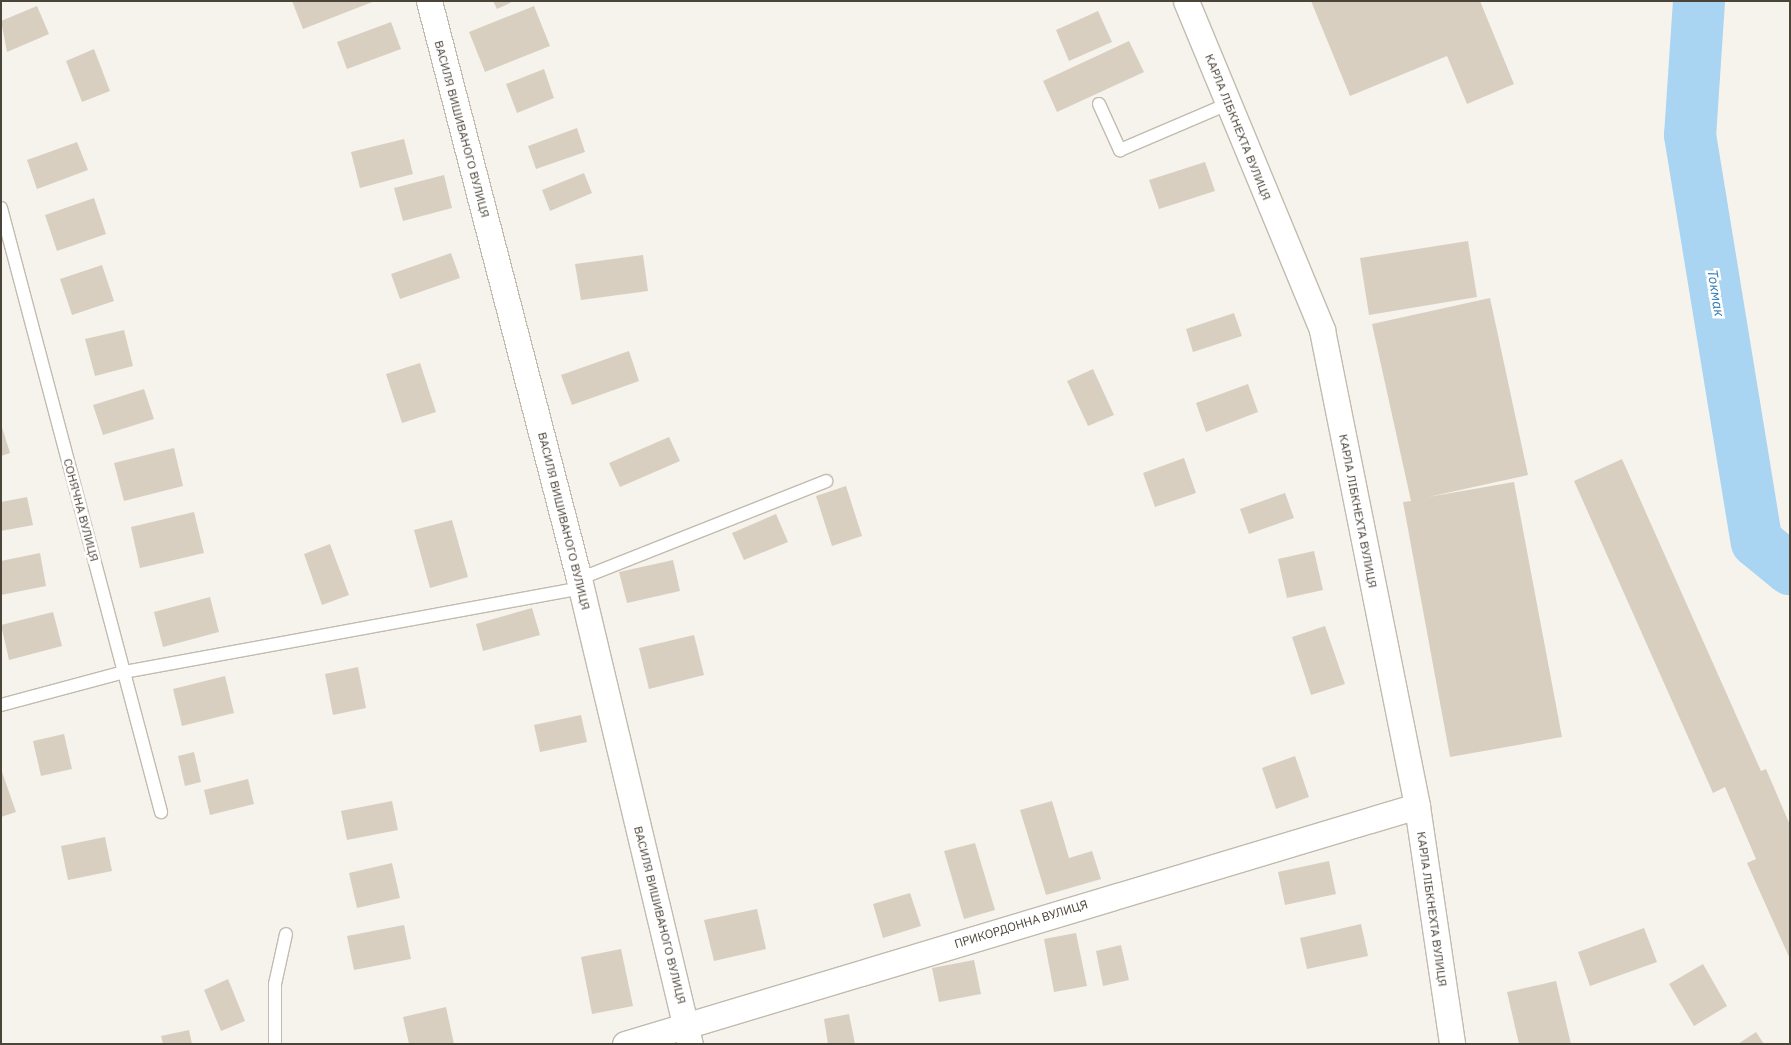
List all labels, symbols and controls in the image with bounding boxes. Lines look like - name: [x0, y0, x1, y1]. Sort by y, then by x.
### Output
- street label: ВАСИЛЯ ВИШИВАНОГО ВУЛИЦЯ: [431, 39, 493, 219]
- street label: КАРЛА ЛІБКНЕХТА ВУЛИЦЯ: [1202, 52, 1274, 202]
- water label: Токмак: [1704, 268, 1728, 318]
- street label: ВАСИЛЯ ВИШИВАНОГО ВУЛИЦЯ: [535, 431, 593, 611]
- street label: КАРЛА ЛІБКНЕХТА ВУЛИЦЯ: [1336, 433, 1380, 589]
- street label: СОНЯЧНА ВУЛИЦЯ: [60, 457, 102, 563]
- street label: ВАСИЛЯ ВИШИВАНОГО ВУЛИЦЯ: [631, 825, 689, 1005]
- street label: КАРЛА ЛІБКНЕХТА ВУЛИЦЯ: [1414, 831, 1450, 987]
- street label: ПРИКОРДОННА ВУЛИЦЯ: [953, 897, 1089, 951]

